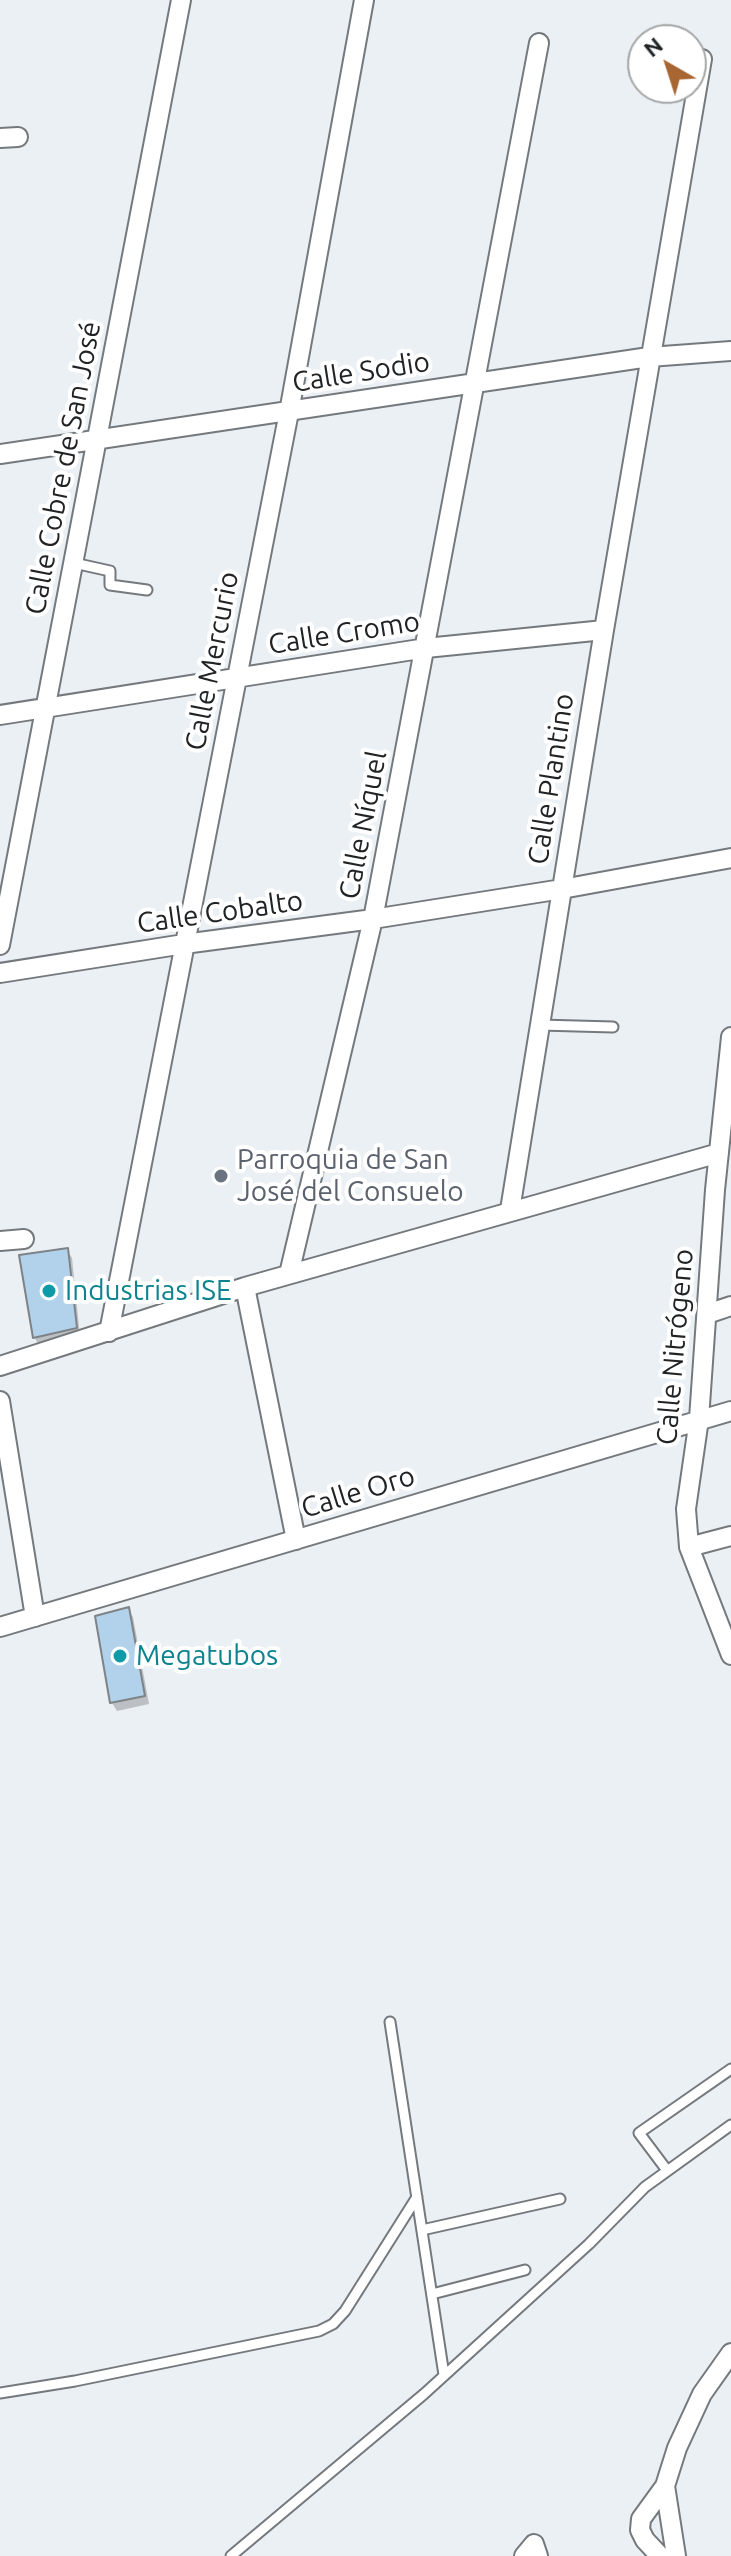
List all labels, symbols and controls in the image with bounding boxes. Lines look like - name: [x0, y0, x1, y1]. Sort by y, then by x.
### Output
- north arrow: [627, 24, 707, 104]
- text: N: [639, 32, 667, 61]
- street label: Calle Cobre de San José: [18, 319, 108, 617]
- street label: Calle Sodio: [290, 345, 432, 399]
- street label: Calle Mercurio: [178, 569, 246, 753]
- street label: Calle Cromo: [266, 604, 422, 662]
- street label: Calle Plantino: [521, 691, 581, 867]
- street label: Calle Níquel: [332, 748, 394, 902]
- street label: Calle Cobalto: [135, 884, 305, 940]
- place label: Parroquia de San José del Consuelo: [237, 1143, 464, 1209]
- marker: Parroquia de San José del Consuelo: [212, 1167, 230, 1185]
- street label: Calle Nitrógeno: [650, 1248, 700, 1446]
- place label: Industrias ISE: [65, 1274, 232, 1308]
- marker: Industrias ISE: [40, 1282, 58, 1300]
- street label: Calle Oro: [297, 1459, 419, 1525]
- place label: Megatubos: [136, 1639, 278, 1673]
- marker: Megatubos: [111, 1647, 129, 1665]

